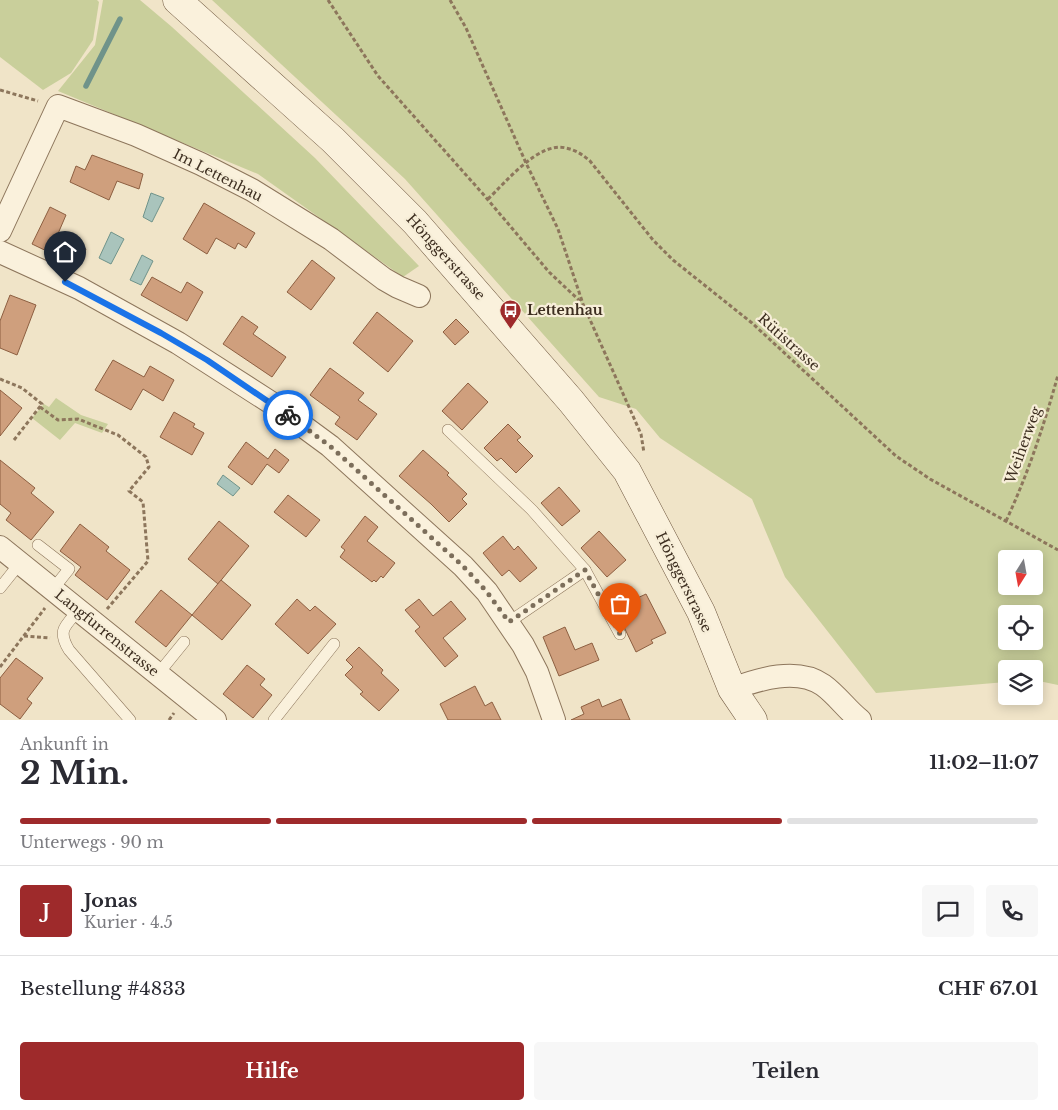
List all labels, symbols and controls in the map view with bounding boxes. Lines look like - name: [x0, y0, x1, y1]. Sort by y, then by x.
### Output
- street label: Im Lettenhau: [170, 145, 266, 206]
- street label: Hönggerstrasse: [403, 210, 489, 304]
- pin: [44, 231, 86, 282]
- icon: home: [51, 238, 79, 266]
- bus stop icon: Lettenhau: [499, 298, 523, 329]
- place label: Lettenhau: [527, 301, 603, 319]
- street label: Rütistrasse: [754, 309, 824, 375]
- courier: [263, 390, 313, 440]
- icon: bike: [274, 401, 302, 429]
- street label: Weiherweg: [1000, 403, 1045, 487]
- street label: Hönggerstrasse: [652, 529, 716, 635]
- north arrow: [998, 550, 1042, 595]
- map controls: [998, 550, 1043, 705]
- pin: [599, 583, 641, 634]
- street label: Langfurrenstrasse: [51, 585, 163, 681]
- icon: bag: [606, 590, 634, 618]
- button: locate: [998, 605, 1043, 650]
- button: layers: [998, 660, 1043, 705]
- text: Ankunft in: [20, 734, 109, 754]
- text: 11:02–11:07: [929, 751, 1038, 774]
- text: 2 Min.: [20, 753, 129, 793]
- text: Unterwegs · 90 m: [20, 832, 164, 852]
- button: chat: [922, 885, 974, 937]
- button: phone: [986, 885, 1038, 937]
- text: Jonas: [84, 889, 137, 912]
- text: J: [42, 899, 50, 922]
- text: Kurier · 4.5: [84, 912, 173, 932]
- text: Bestellung #4833: [20, 977, 186, 1000]
- text: CHF 67.01: [938, 977, 1038, 1000]
- button: Hilfe: [20, 1042, 524, 1100]
- button: Teilen: [534, 1042, 1038, 1100]

